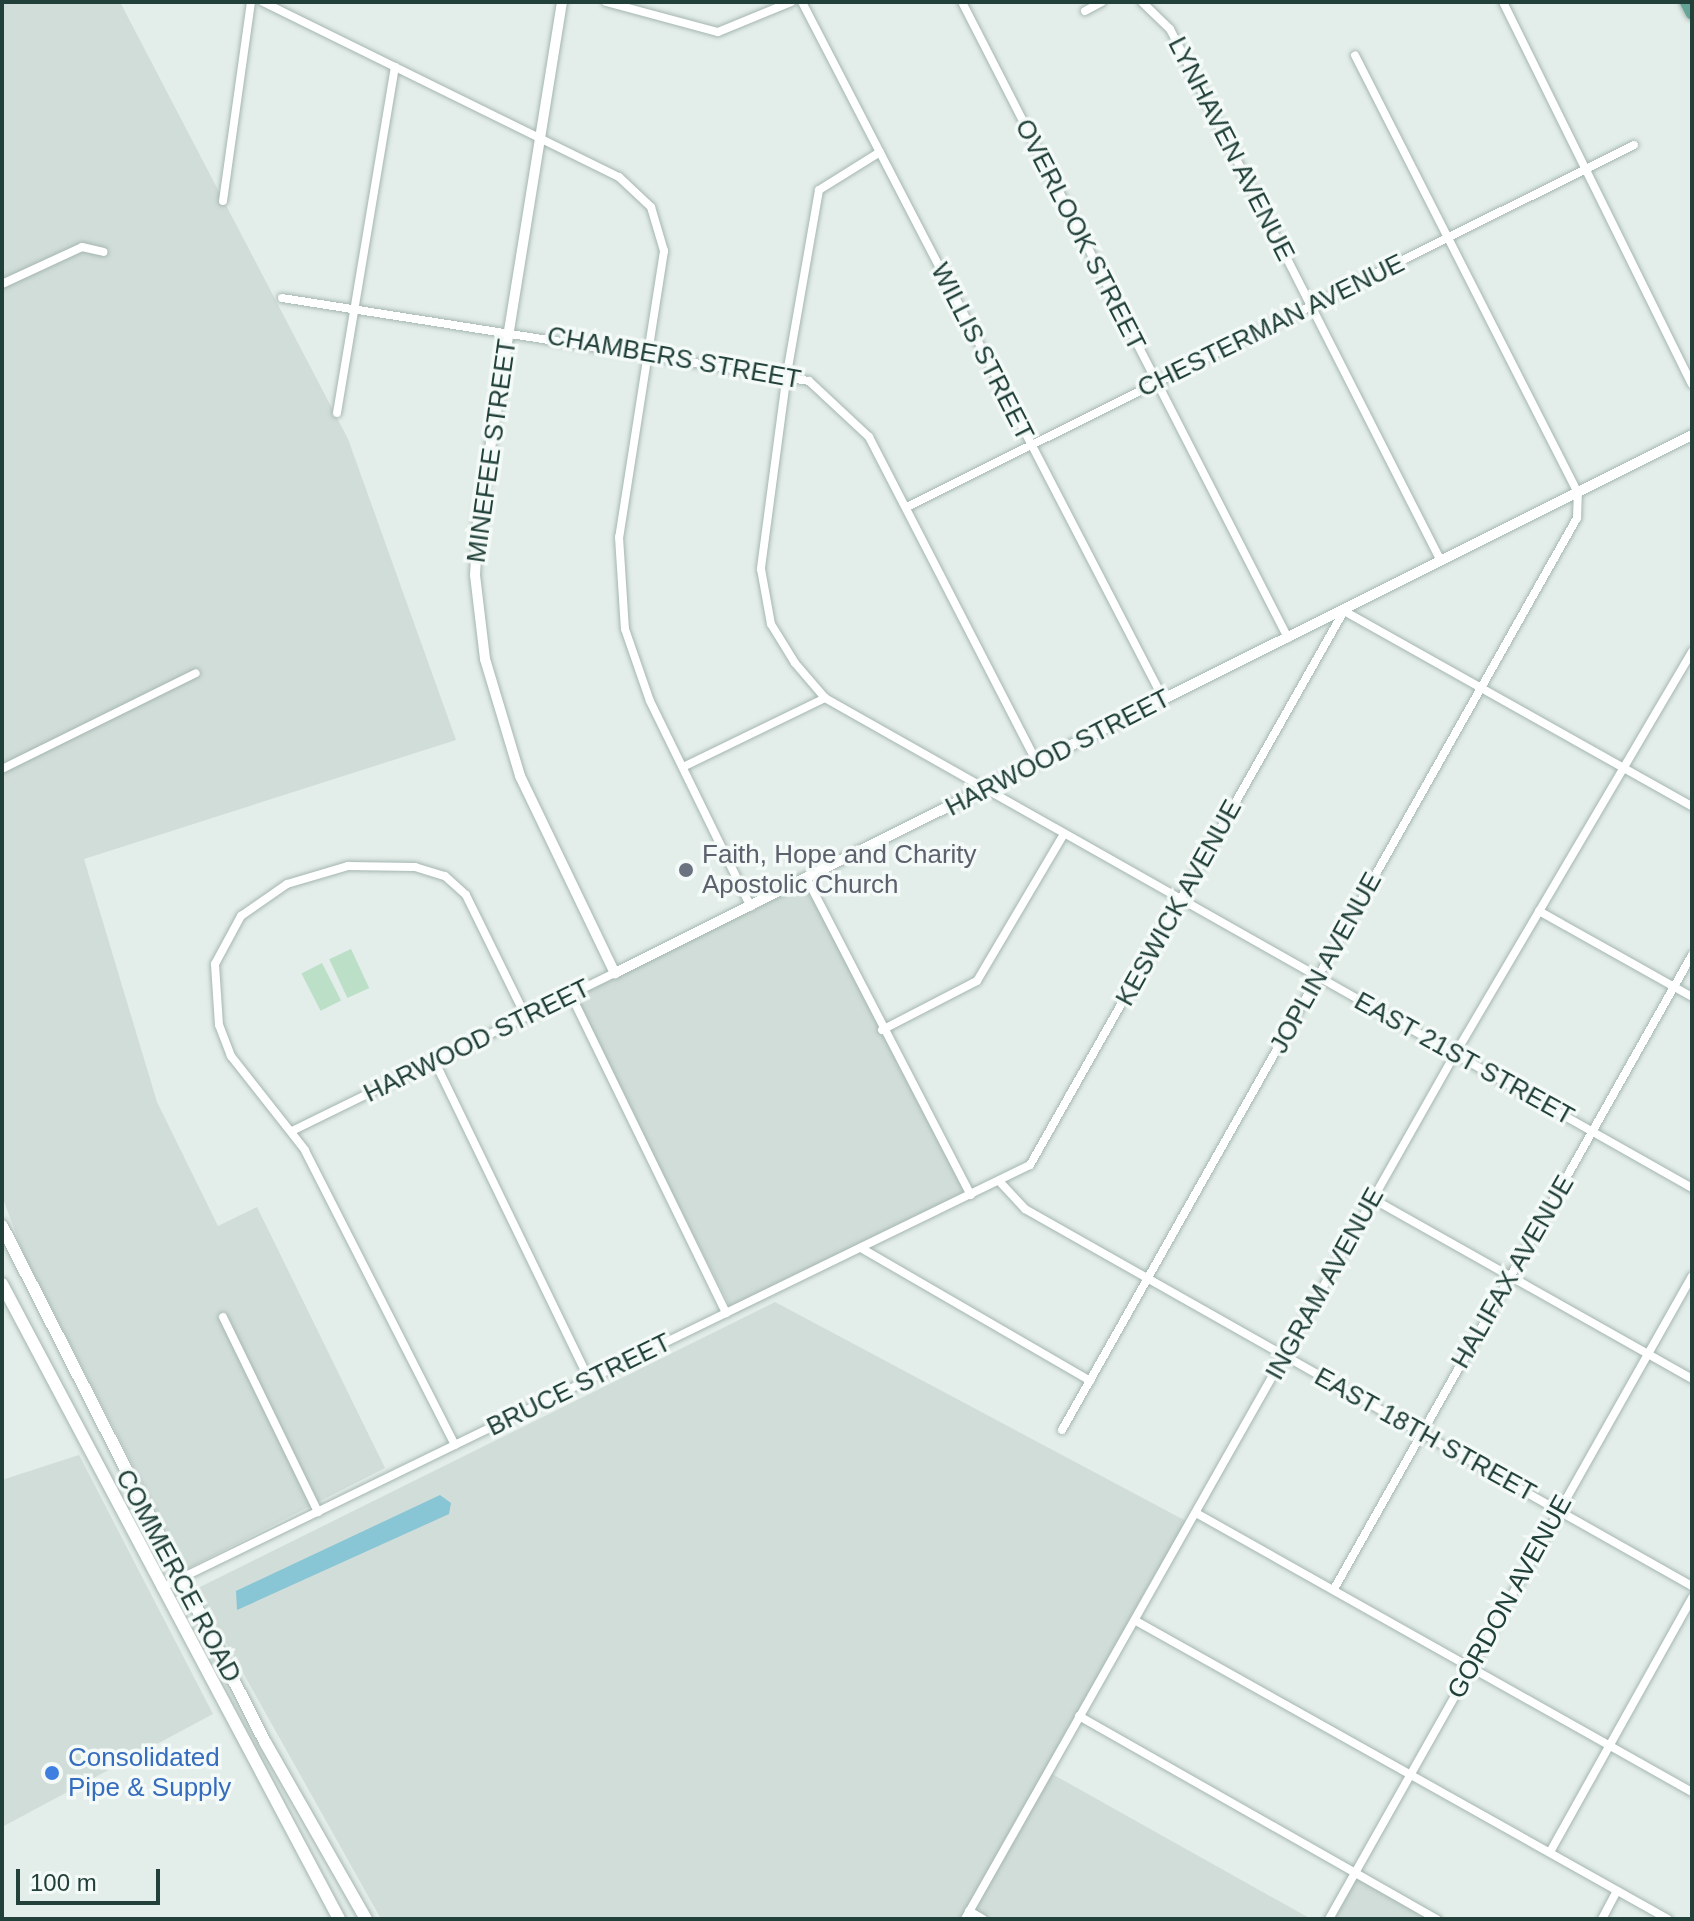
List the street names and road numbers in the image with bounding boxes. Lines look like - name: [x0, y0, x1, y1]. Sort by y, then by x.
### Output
- street label: LYNHAVEN AVENUE: [1161, 31, 1301, 267]
- street label: OVERLOOK STREET: [1008, 114, 1152, 356]
- street label: CHESTERMAN AVENUE: [1132, 247, 1410, 405]
- street label: WILLIS STREET: [924, 258, 1040, 446]
- street label: CHAMBERS STREET: [545, 320, 803, 396]
- street label: MINEFEE STREET: [461, 337, 523, 565]
- street label: HARWOOD STREET: [940, 683, 1176, 823]
- street label: KESWICK AVENUE: [1109, 794, 1249, 1012]
- street label: JOPLIN AVENUE: [1263, 867, 1389, 1059]
- street label: HARWOOD STREET: [359, 973, 595, 1109]
- street label: EAST 21ST STREET: [1348, 985, 1580, 1133]
- street label: HALIFAX AVENUE: [1445, 1169, 1581, 1375]
- street label: INGRAM AVENUE: [1259, 1182, 1391, 1386]
- street label: BRUCE STREET: [482, 1327, 676, 1443]
- street label: EAST 18TH STREET: [1309, 1361, 1541, 1509]
- street label: COMMERCE ROAD: [109, 1464, 247, 1688]
- street label: GORDON AVENUE: [1441, 1489, 1579, 1705]

